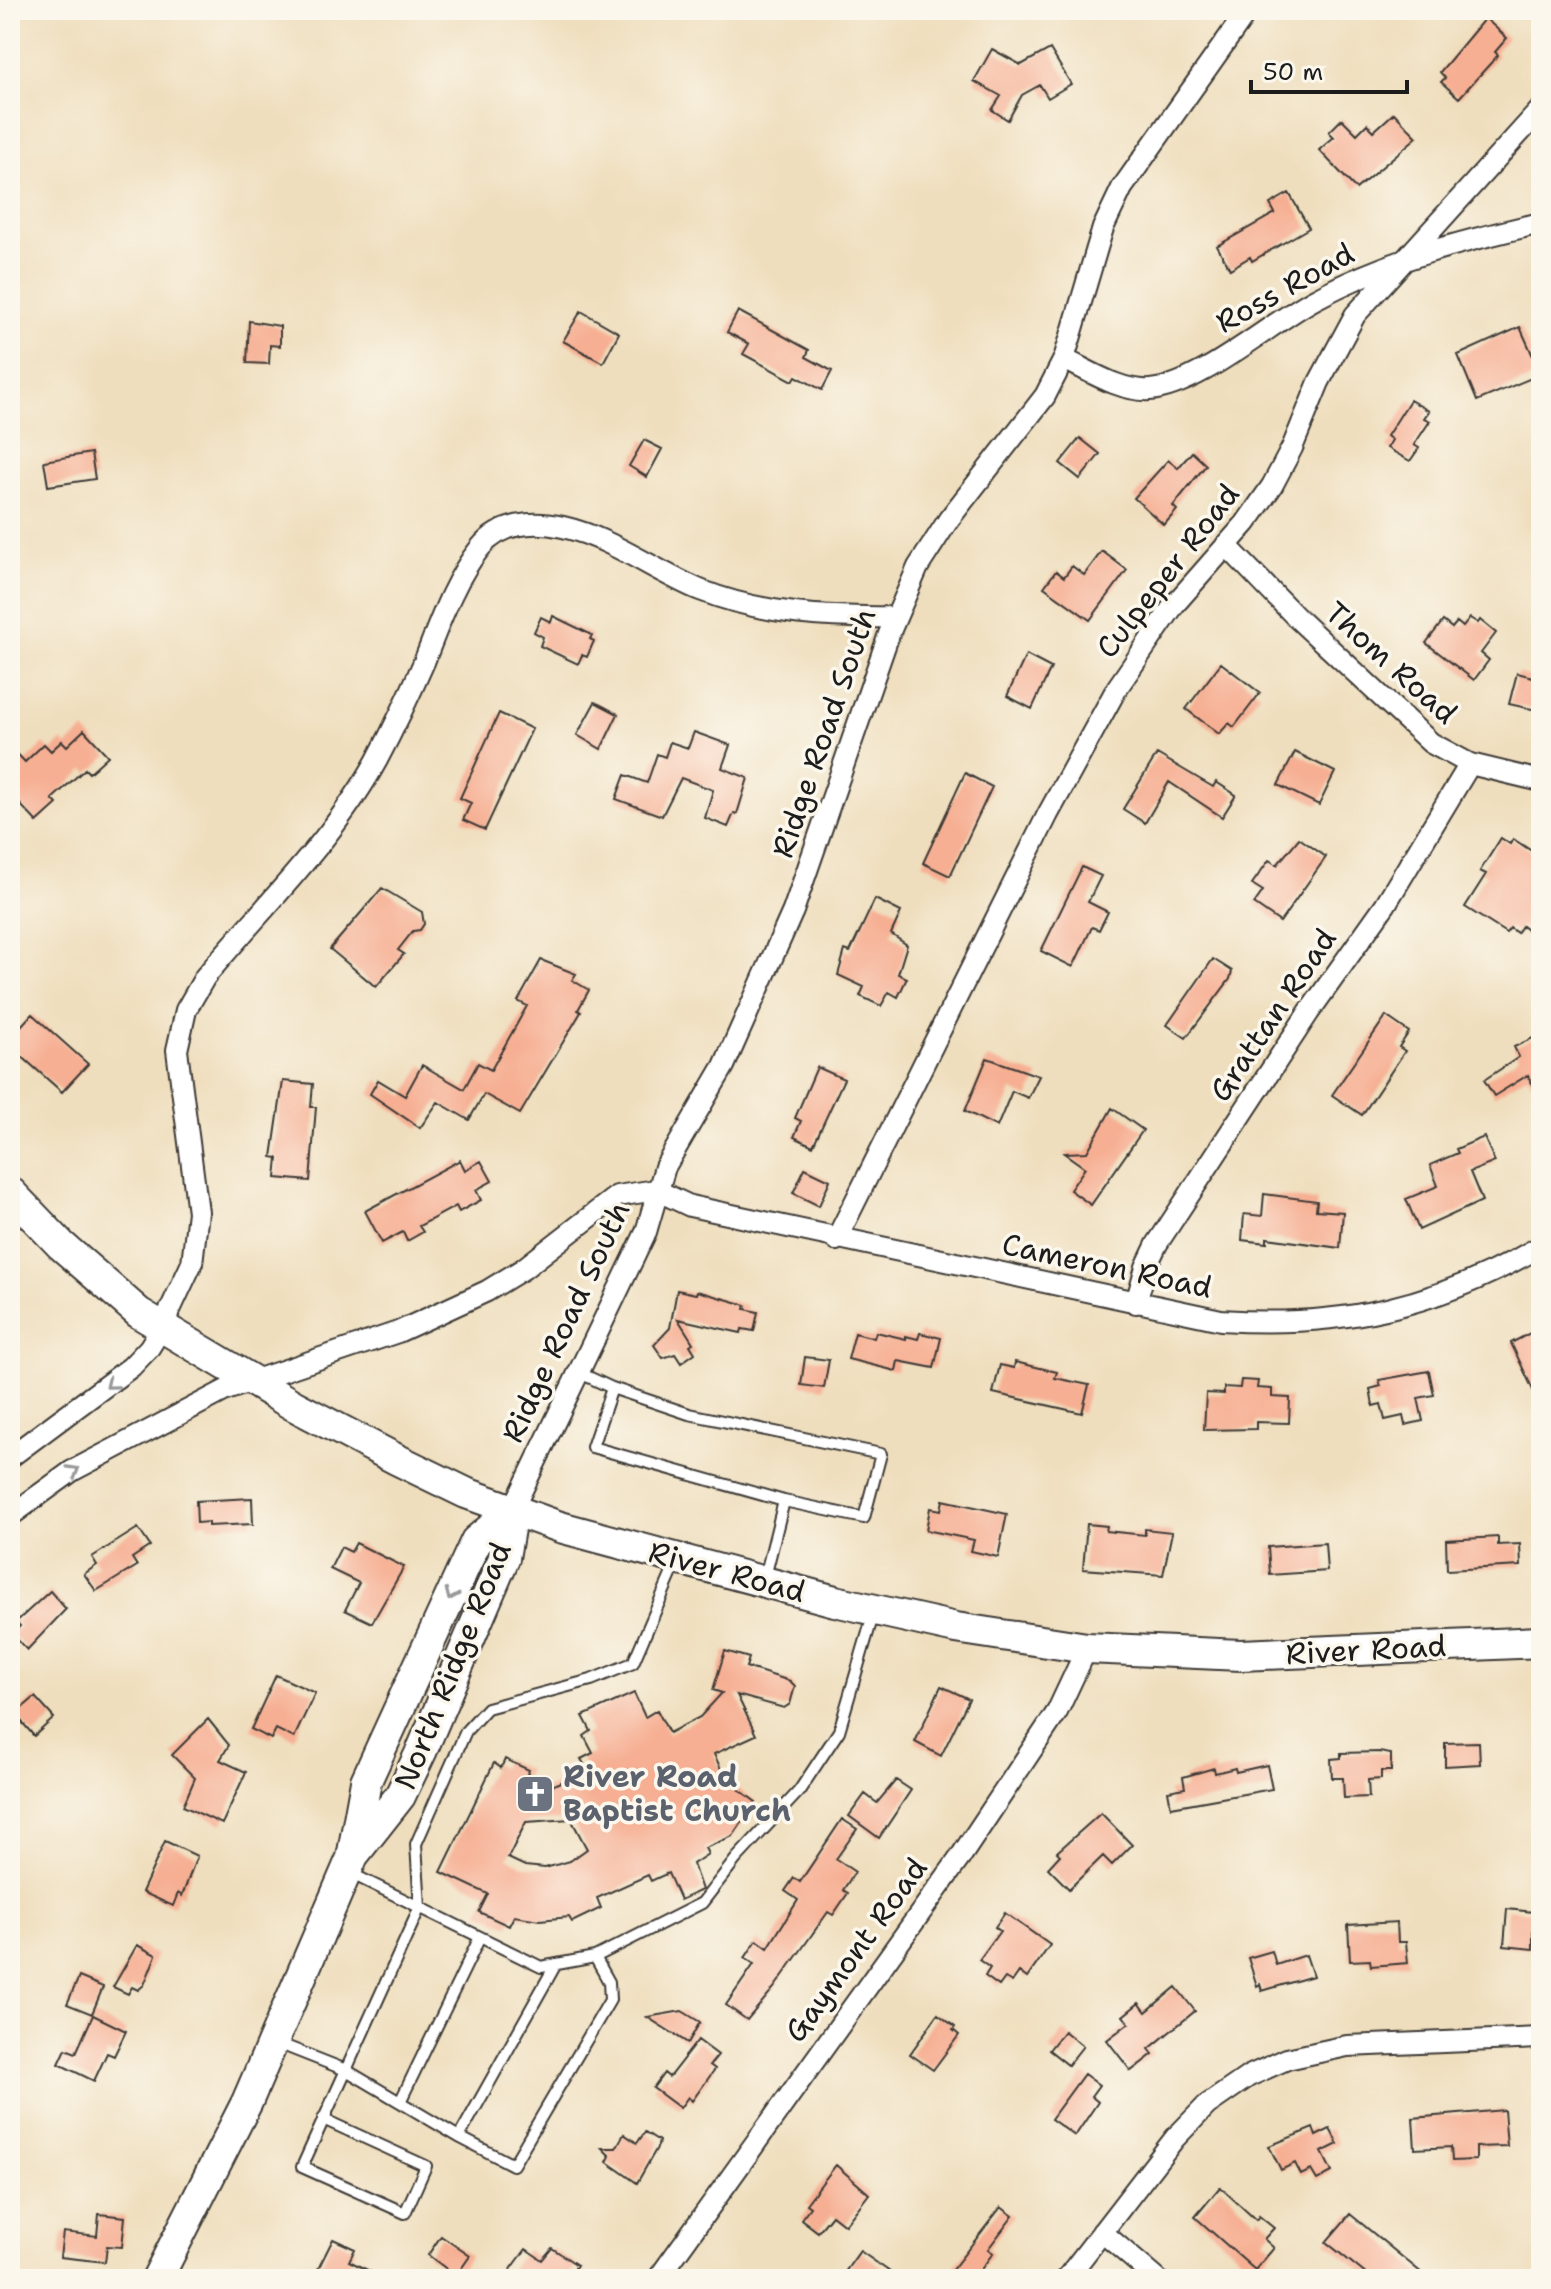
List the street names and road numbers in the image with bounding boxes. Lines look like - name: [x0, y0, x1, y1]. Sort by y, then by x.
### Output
- street label: Ross Road: [1208, 233, 1361, 342]
- street label: Culpeper Road: [1087, 475, 1249, 666]
- street label: Thom Road: [1316, 592, 1466, 733]
- street label: Ridge Road South: [762, 603, 885, 863]
- street label: Grattan Road: [1200, 920, 1346, 1109]
- street label: Ridge Road South: [492, 1195, 639, 1449]
- street label: Cameron Road: [998, 1223, 1216, 1308]
- street label: River Road: [644, 1531, 810, 1612]
- street label: North Ridge Road: [384, 1536, 521, 1796]
- street label: River Road: [1285, 1625, 1447, 1674]
- street label: Gaymont Road: [775, 1849, 936, 2050]

